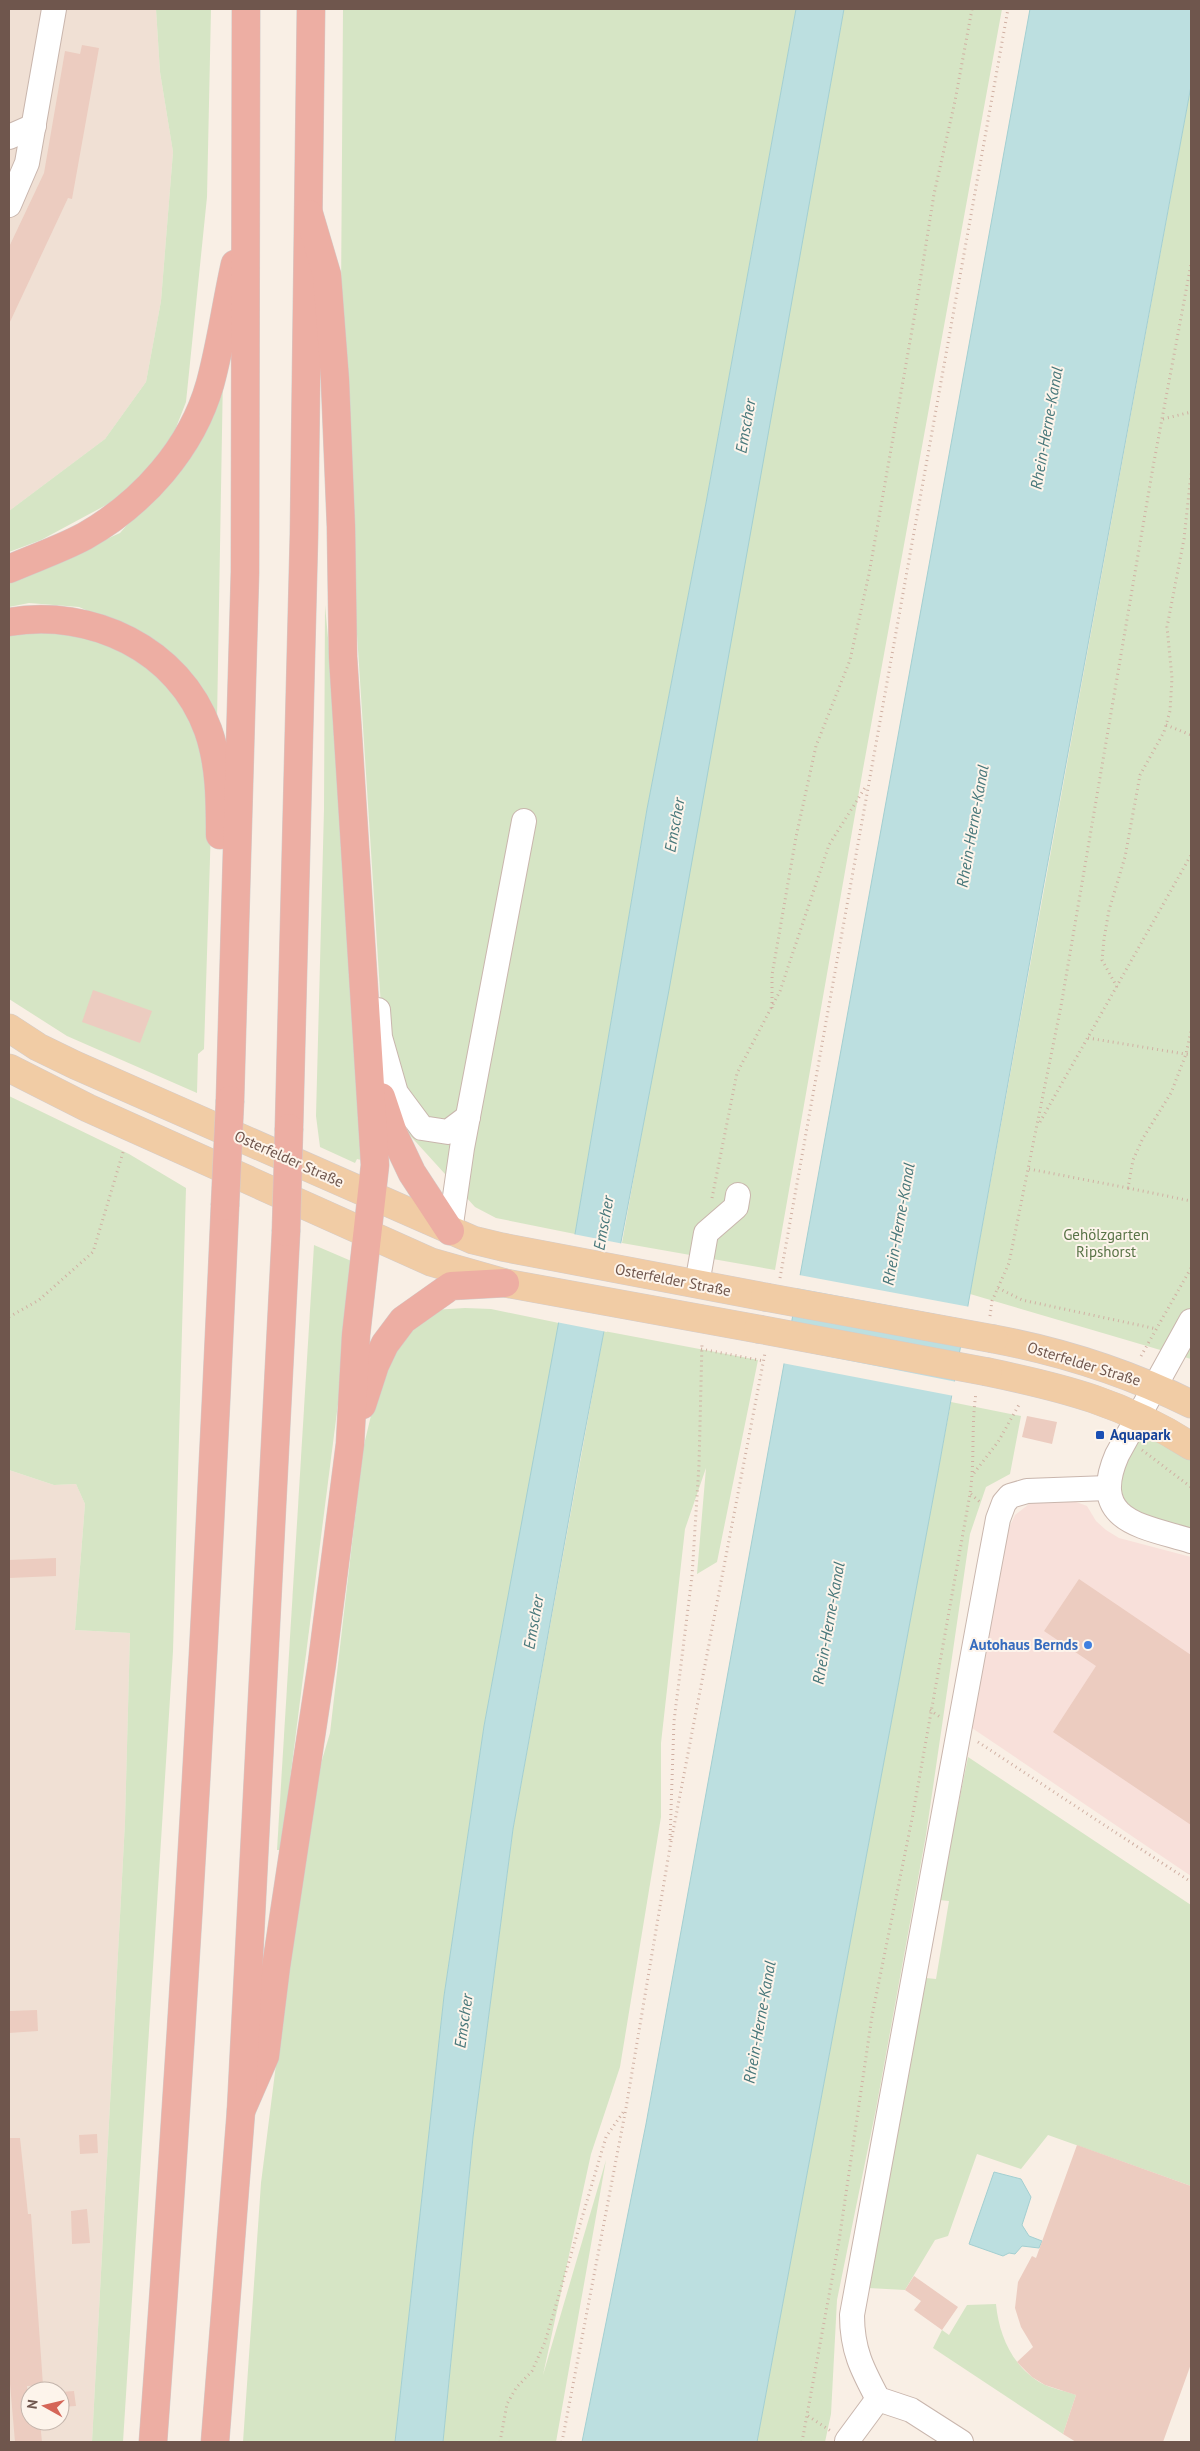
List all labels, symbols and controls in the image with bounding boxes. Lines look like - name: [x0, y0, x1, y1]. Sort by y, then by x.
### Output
- water label: Rhein-Herne-Kanal: [1025, 365, 1067, 491]
- water label: Emscher: [730, 396, 760, 455]
- water label: Rhein-Herne-Kanal: [951, 763, 993, 889]
- water label: Emscher: [659, 795, 689, 854]
- street label: Osterfelder Straße: [232, 1126, 347, 1191]
- water label: Rhein-Herne-Kanal: [877, 1161, 919, 1287]
- water label: Emscher: [588, 1193, 618, 1252]
- park label: Gehölzgarten Ripshorst: [1063, 1225, 1149, 1261]
- street label: Osterfelder Straße: [613, 1259, 733, 1300]
- street label: Osterfelder Straße: [1025, 1337, 1143, 1390]
- place label: Aquapark: [1110, 1425, 1171, 1444]
- marker: Aquapark: [1094, 1429, 1106, 1441]
- water label: Rhein-Herne-Kanal: [807, 1560, 849, 1686]
- water label: Emscher: [518, 1592, 548, 1651]
- place label: Autohaus Bernds: [969, 1635, 1078, 1654]
- marker: Autohaus Bernds: [1082, 1639, 1094, 1651]
- water label: Rhein-Herne-Kanal: [738, 1959, 780, 2085]
- water label: Emscher: [449, 1991, 477, 2049]
- north arrow: [20, 2381, 70, 2431]
- text: N: [23, 2398, 42, 2410]

